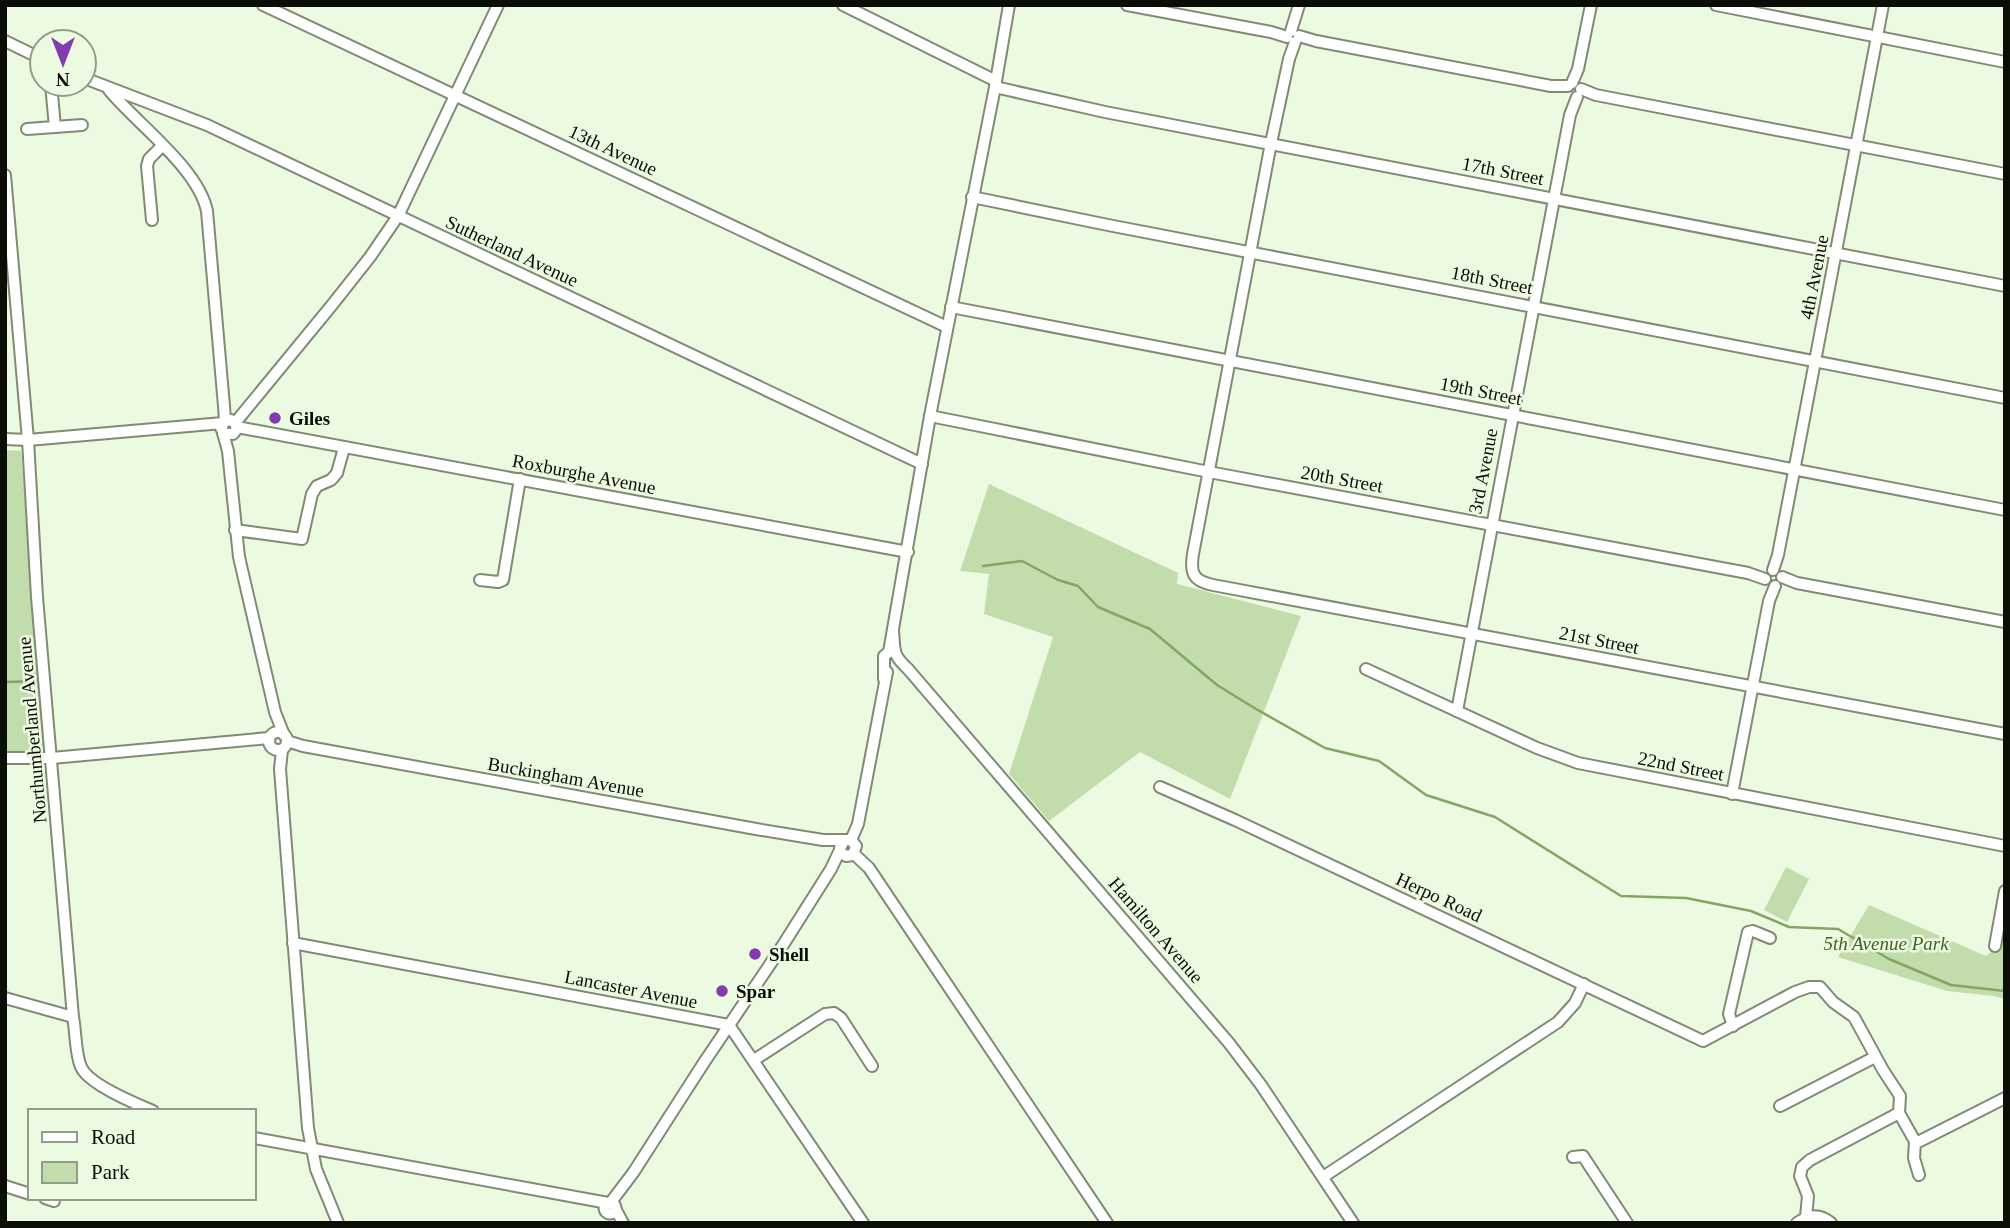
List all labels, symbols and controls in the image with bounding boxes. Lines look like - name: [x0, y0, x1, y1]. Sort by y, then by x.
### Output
- north arrow: [28, 28, 98, 98]
- text: N: [56, 69, 70, 90]
- street label: 13th Avenue: [565, 120, 661, 180]
- street label: 17th Street: [1460, 153, 1546, 189]
- street label: Sutherland Avenue: [442, 211, 582, 291]
- street label: 4th Avenue: [1796, 233, 1832, 321]
- street label: 18th Street: [1449, 262, 1535, 298]
- street label: 19th Street: [1438, 373, 1524, 409]
- place label: Giles: [289, 408, 330, 429]
- marker: Giles: [267, 410, 283, 426]
- street label: 3rd Avenue: [1464, 426, 1502, 516]
- street label: Roxburghe Avenue: [511, 450, 657, 498]
- street label: 20th Street: [1299, 461, 1385, 497]
- street label: 21st Street: [1557, 622, 1641, 658]
- street label: Northumberland Avenue: [13, 636, 51, 824]
- street label: 22nd Street: [1636, 747, 1726, 785]
- street label: Buckingham Avenue: [486, 753, 646, 801]
- street label: Herpo Road: [1393, 868, 1486, 926]
- street label: Hamilton Avenue: [1104, 873, 1208, 987]
- park label: 5th Avenue Park: [1823, 933, 1949, 954]
- place label: Shell: [769, 944, 809, 965]
- marker: Shell: [747, 946, 763, 962]
- street label: Lancaster Avenue: [563, 966, 699, 1012]
- place label: Spar: [736, 981, 776, 1002]
- marker: Spar: [714, 983, 730, 999]
- legend: [28, 1109, 256, 1200]
- text: Road: [91, 1125, 136, 1149]
- text: Park: [91, 1160, 130, 1184]

